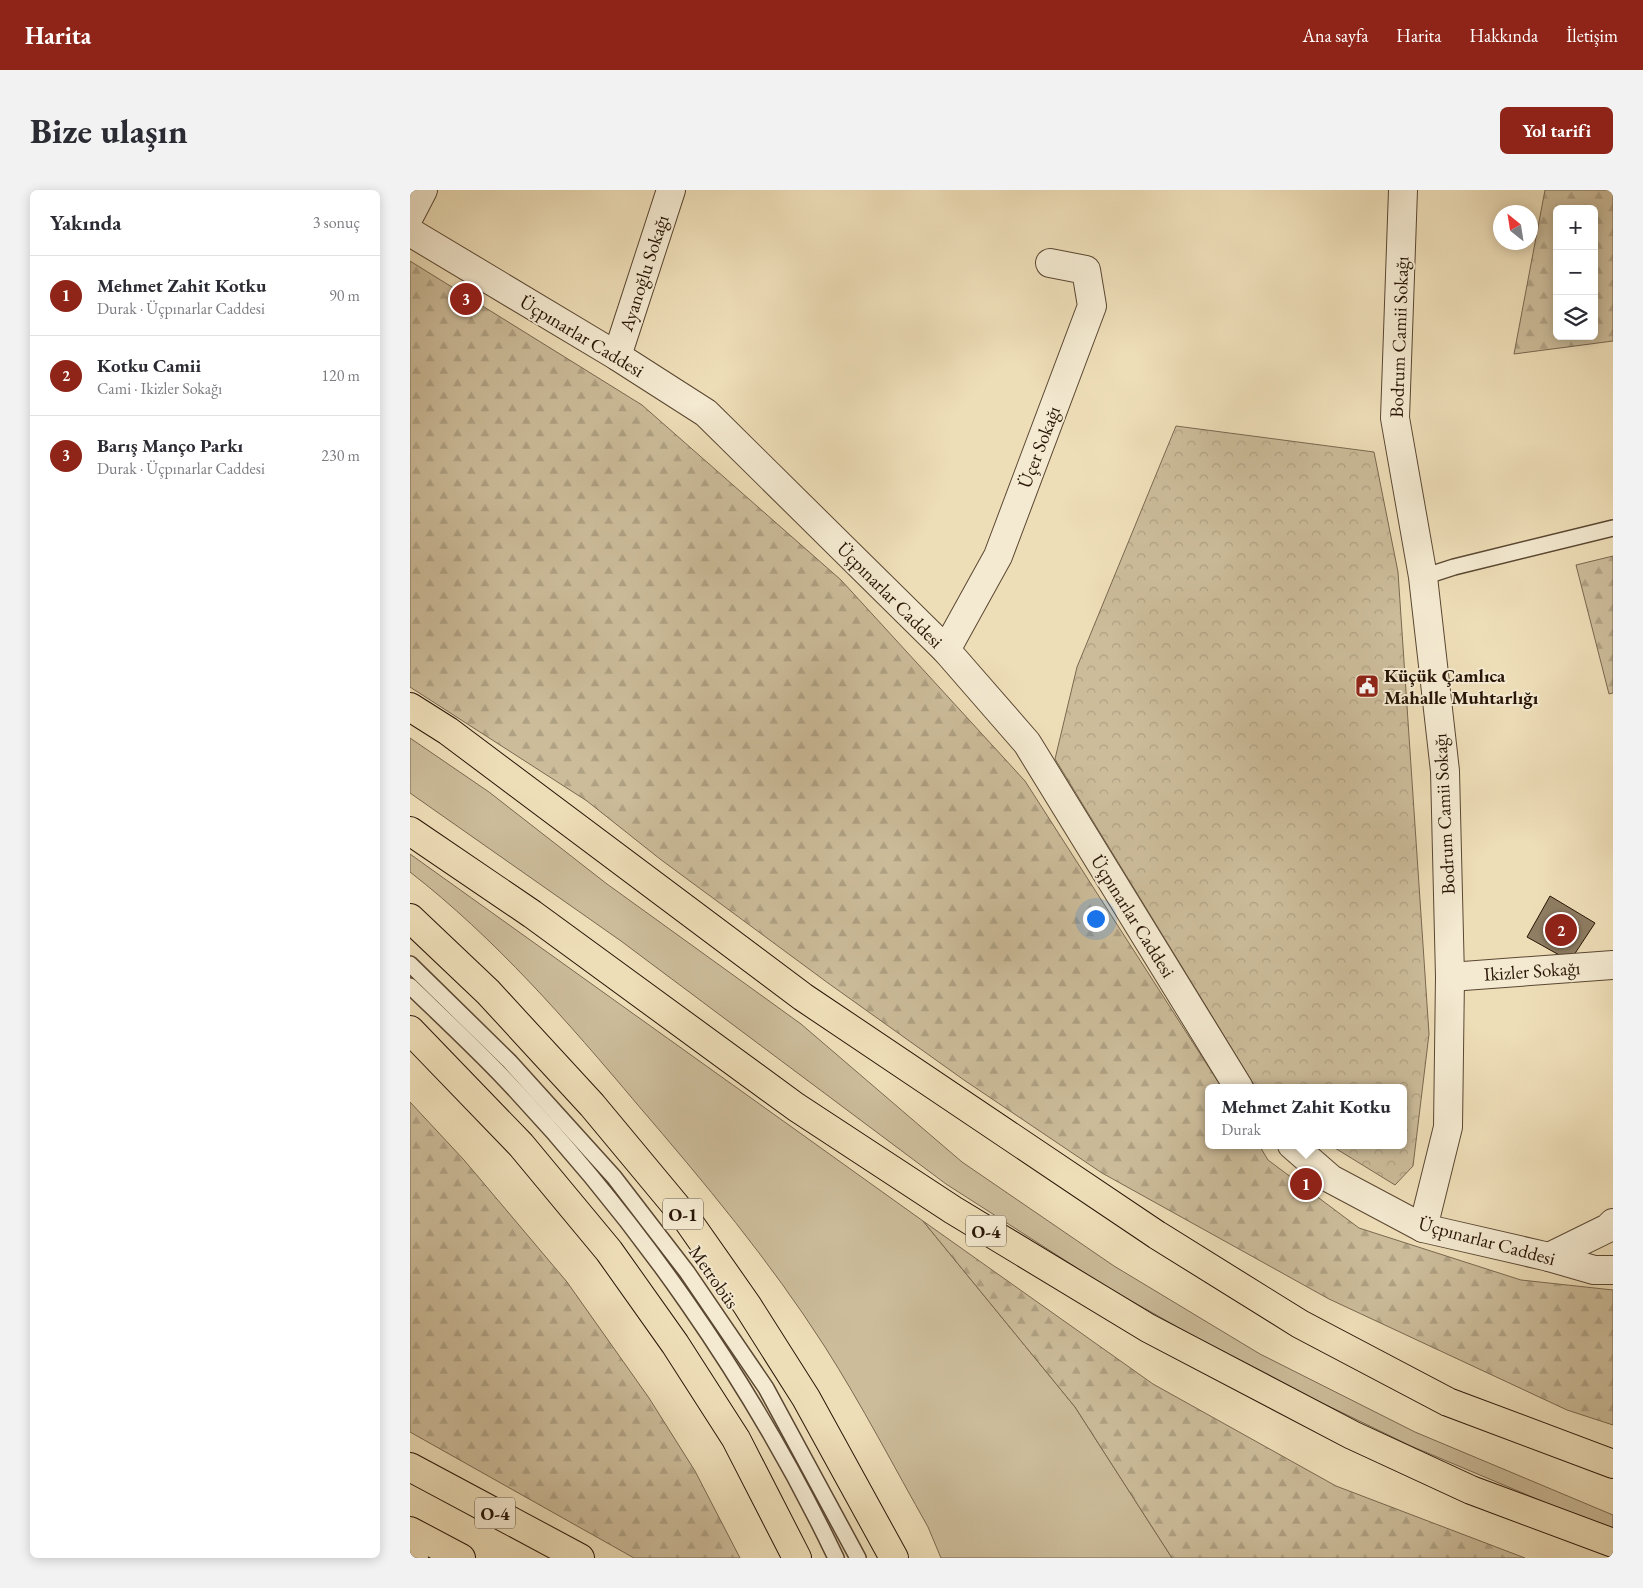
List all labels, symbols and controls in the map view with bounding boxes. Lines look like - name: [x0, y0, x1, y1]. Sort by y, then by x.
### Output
- text: Harita: [25, 20, 91, 51]
- text: Ana sayfa: [1302, 24, 1368, 47]
- text: Harita: [1396, 24, 1441, 47]
- text: Hakkında: [1469, 24, 1538, 47]
- text: İletişim: [1566, 24, 1618, 47]
- button: Yol tarifi: [1500, 107, 1613, 154]
- text: Bize ulaşın: [30, 108, 188, 153]
- north arrow: [1493, 205, 1538, 250]
- map controls: [1553, 205, 1598, 340]
- button: +: [1553, 205, 1598, 250]
- text: Yakında: [50, 209, 121, 236]
- street label: Ayanoğlu Sokağı: [613, 211, 675, 335]
- text: 3 sonuç: [313, 212, 360, 233]
- button: −: [1553, 250, 1598, 295]
- street label: Bodrum Camii Sokağı: [1384, 256, 1414, 418]
- text: Mehmet Zahit Kotku: [97, 273, 266, 298]
- pin: 3: [450, 280, 482, 318]
- text: 1: [62, 285, 70, 306]
- text: 90 m: [329, 285, 360, 306]
- street label: Üçpınarlar Caddesi: [515, 289, 649, 383]
- button: layers: [1553, 295, 1598, 340]
- text: Durak · Üçpınarlar Caddesi: [97, 298, 265, 319]
- text: Kotku Camii: [97, 353, 201, 378]
- text: 2: [62, 365, 70, 386]
- text: 120 m: [321, 365, 360, 386]
- text: Cami · Ikizler Sokağı: [97, 378, 222, 399]
- street label: Üçer Sokağı: [1012, 402, 1066, 492]
- text: Barış Manço Parkı: [97, 433, 243, 458]
- text: 3: [62, 445, 70, 466]
- text: 230 m: [321, 445, 360, 466]
- text: Durak · Üçpınarlar Caddesi: [97, 458, 265, 479]
- street label: Üçpınarlar Caddesi: [831, 536, 949, 654]
- place label: Küçük Çamlıca Mahalle Muhtarlığı: [1384, 663, 1539, 710]
- public building icon: Küçük Çamlıca Mahalle Muhtarlığı: [1354, 673, 1380, 699]
- street label: Bodrum Camii Sokağı: [1427, 732, 1461, 895]
- street label: Üçpınarlar Caddesi: [1085, 850, 1181, 983]
- your location: [1083, 906, 1109, 932]
- pin: 2: [1545, 911, 1577, 949]
- street label: Ikizler Sokağı: [1483, 955, 1581, 987]
- popup: [1205, 1084, 1407, 1149]
- text: Mehmet Zahit Kotku: [1221, 1094, 1391, 1119]
- text: Durak: [1221, 1119, 1261, 1140]
- pin: 1: [1290, 1165, 1322, 1203]
- road number: O-1: [663, 1199, 703, 1230]
- street label: Üçpınarlar Caddesi: [1416, 1211, 1559, 1271]
- road number: O-4: [966, 1216, 1006, 1246]
- street label: Metrobüs: [683, 1240, 745, 1314]
- road number: O-4: [475, 1498, 515, 1529]

